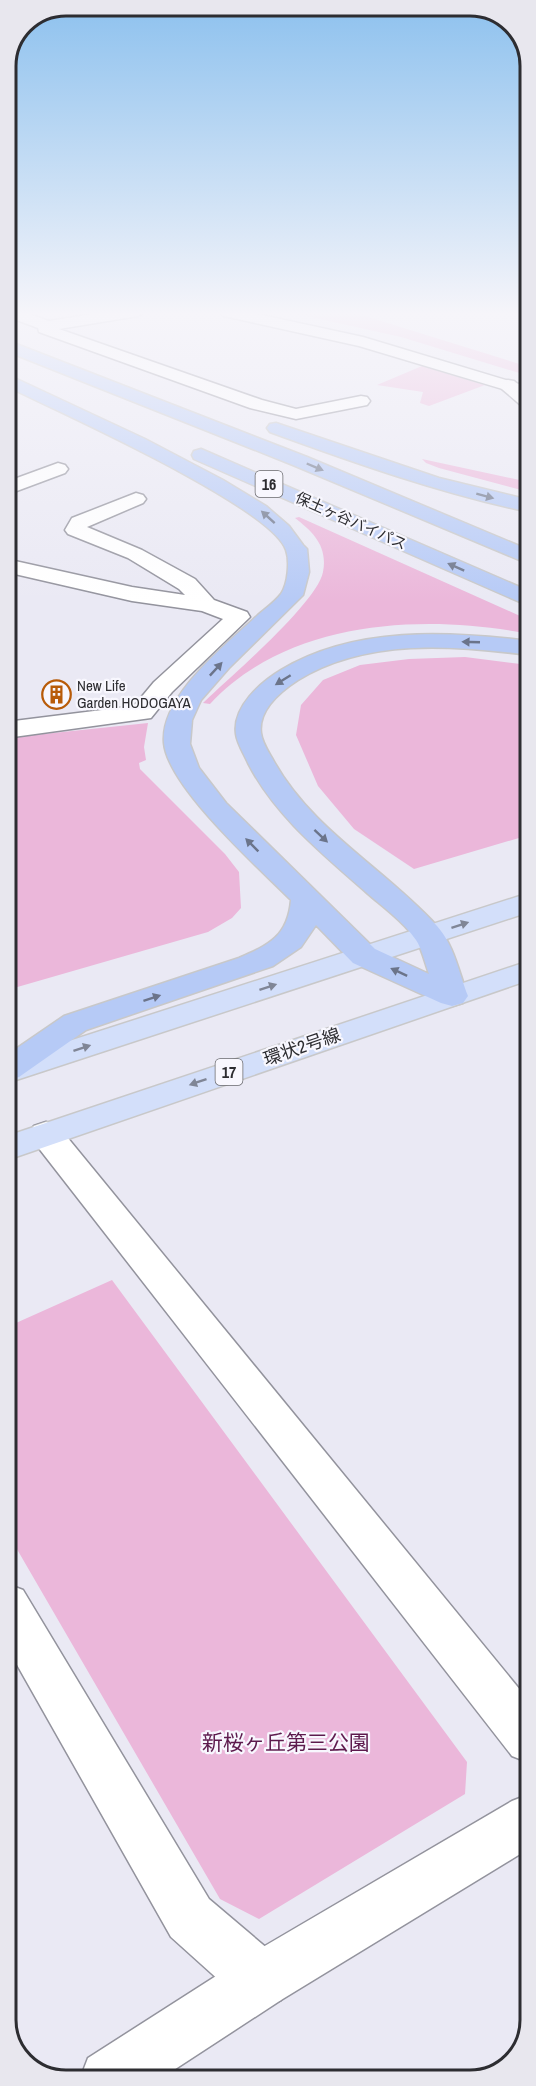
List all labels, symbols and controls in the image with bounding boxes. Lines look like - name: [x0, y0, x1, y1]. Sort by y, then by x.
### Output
- one-way arrow: [306, 462, 324, 472]
- road number: 16: [256, 471, 282, 497]
- street label: 保土ヶ谷バイパス: [292, 487, 410, 554]
- one-way arrow: [476, 492, 494, 502]
- one-way arrow: [261, 511, 276, 524]
- one-way arrow: [447, 562, 465, 572]
- one-way arrow: [462, 638, 481, 647]
- one-way arrow: [209, 661, 223, 676]
- one-way arrow: [275, 674, 291, 685]
- place label: New Life Garden HODOGAYA: [77, 675, 192, 713]
- building icon: New Life Garden HODOGAYA: [40, 679, 72, 711]
- one-way arrow: [314, 828, 328, 842]
- one-way arrow: [246, 839, 260, 853]
- one-way arrow: [451, 920, 469, 929]
- one-way arrow: [390, 967, 407, 976]
- one-way arrow: [259, 982, 277, 991]
- one-way arrow: [143, 993, 161, 1002]
- street label: 環状2号線: [260, 1022, 344, 1071]
- one-way arrow: [73, 1042, 91, 1052]
- road number: 17: [216, 1059, 242, 1085]
- one-way arrow: [189, 1078, 207, 1088]
- park label: 新桜ヶ丘第三公園: [202, 1728, 370, 1757]

